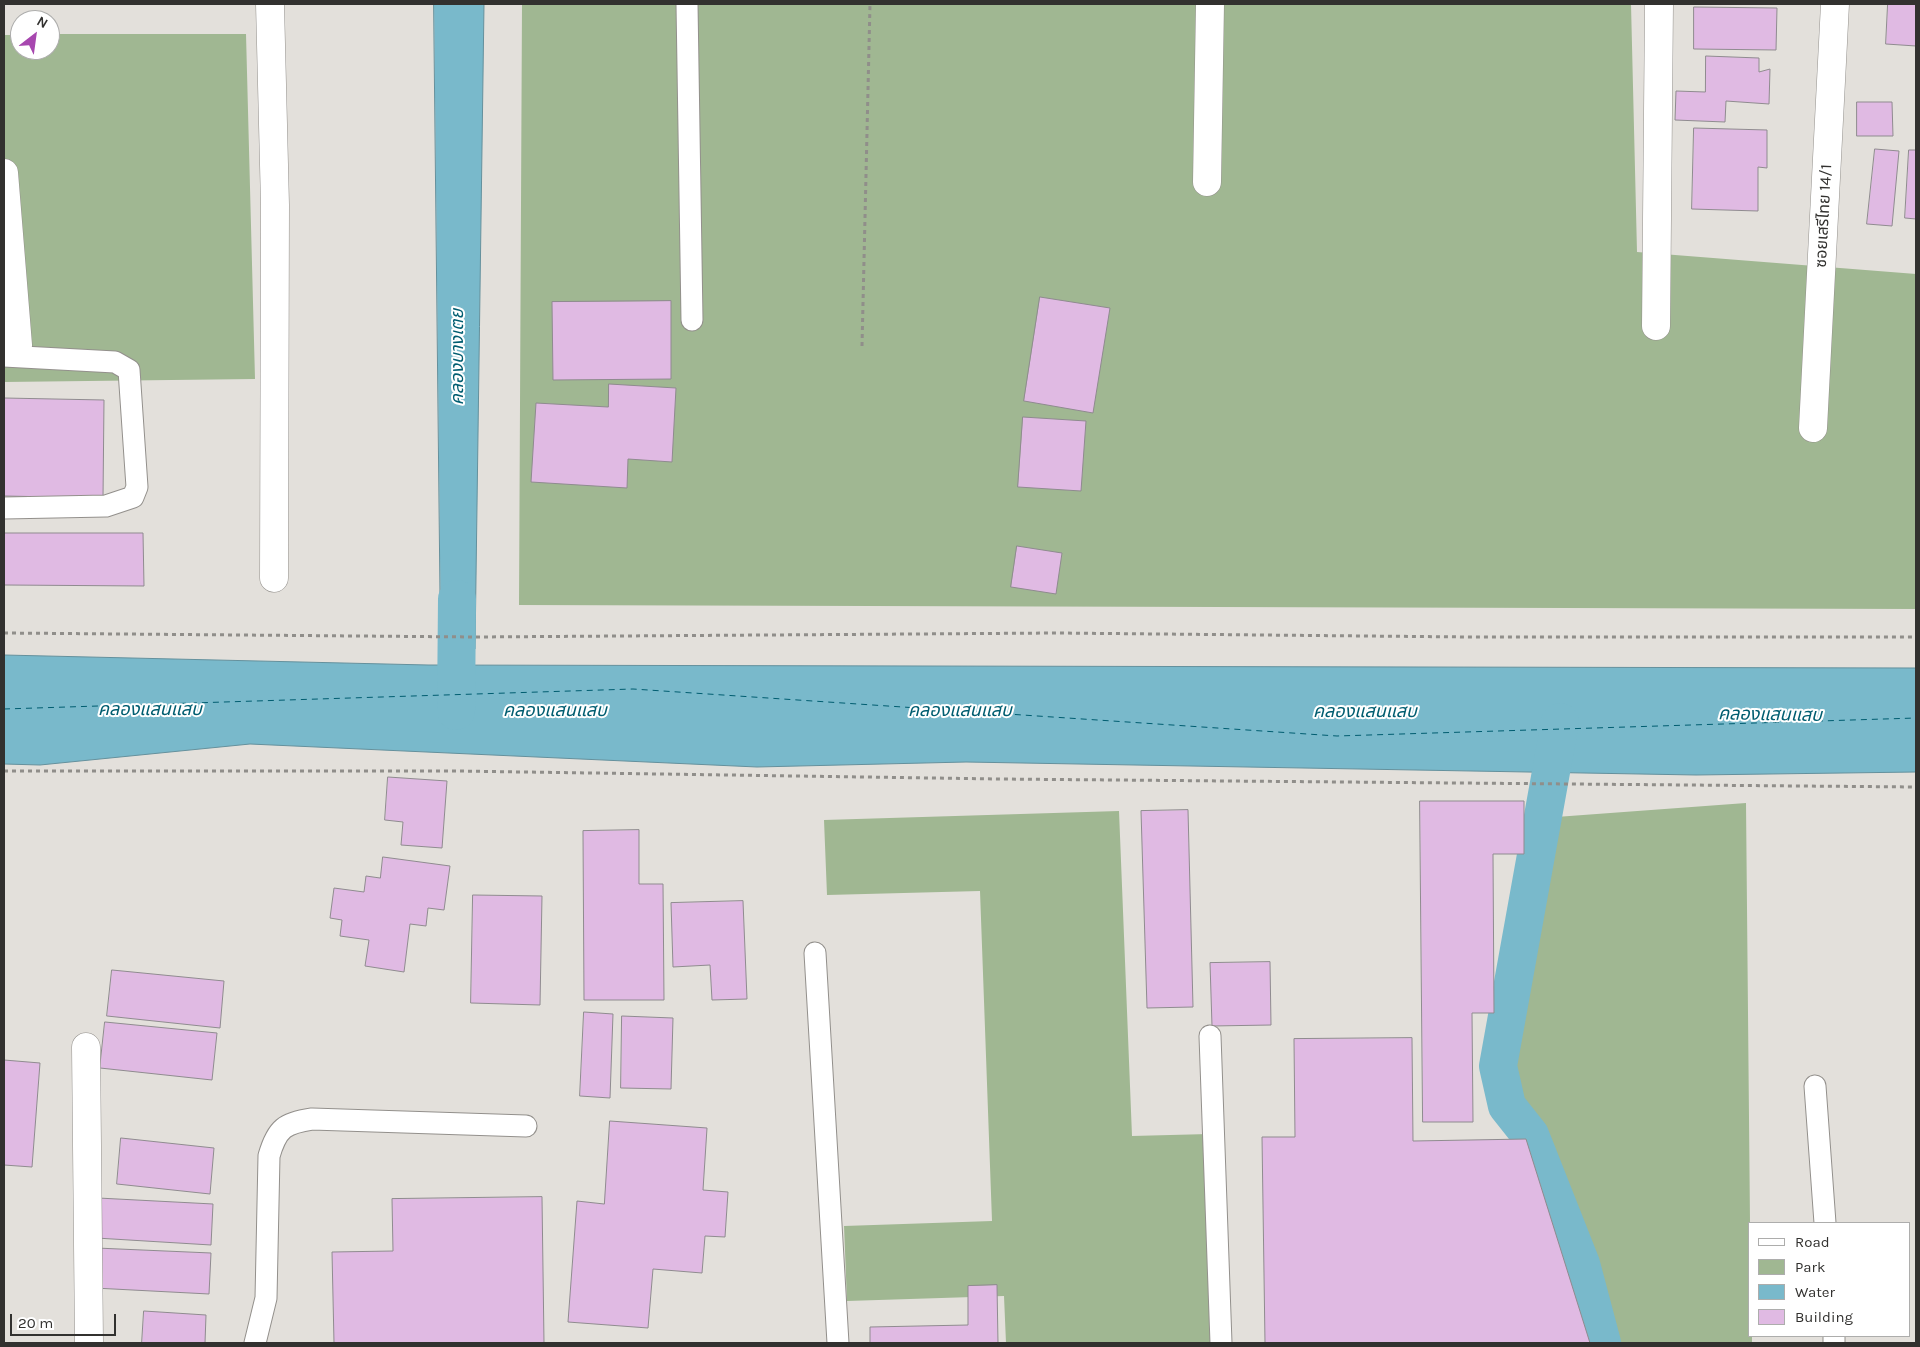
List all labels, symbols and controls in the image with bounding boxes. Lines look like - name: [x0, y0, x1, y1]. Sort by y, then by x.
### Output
- north arrow: [10, 10, 60, 60]
- text: N: [34, 13, 51, 32]
- street label: ซอยเสรีไทย 14/1: [1812, 164, 1836, 268]
- water label: คลองบางเตย: [447, 309, 469, 405]
- water label: คลองแสนแสบ: [98, 699, 202, 721]
- water label: คลองแสนแสบ: [503, 700, 607, 722]
- water label: คลองแสนแสบ: [908, 700, 1012, 722]
- water label: คลองแสนแสบ: [1313, 701, 1417, 723]
- water label: คลองแสนแสบ: [1718, 703, 1822, 727]
- legend: [1748, 1222, 1910, 1337]
- text: Road: [1795, 1233, 1830, 1251]
- text: Park: [1795, 1258, 1825, 1276]
- text: Water: [1795, 1283, 1835, 1301]
- scale bar: [12, 1304, 119, 1336]
- text: Building: [1795, 1308, 1853, 1326]
- text: 20 m: [18, 1314, 53, 1332]

